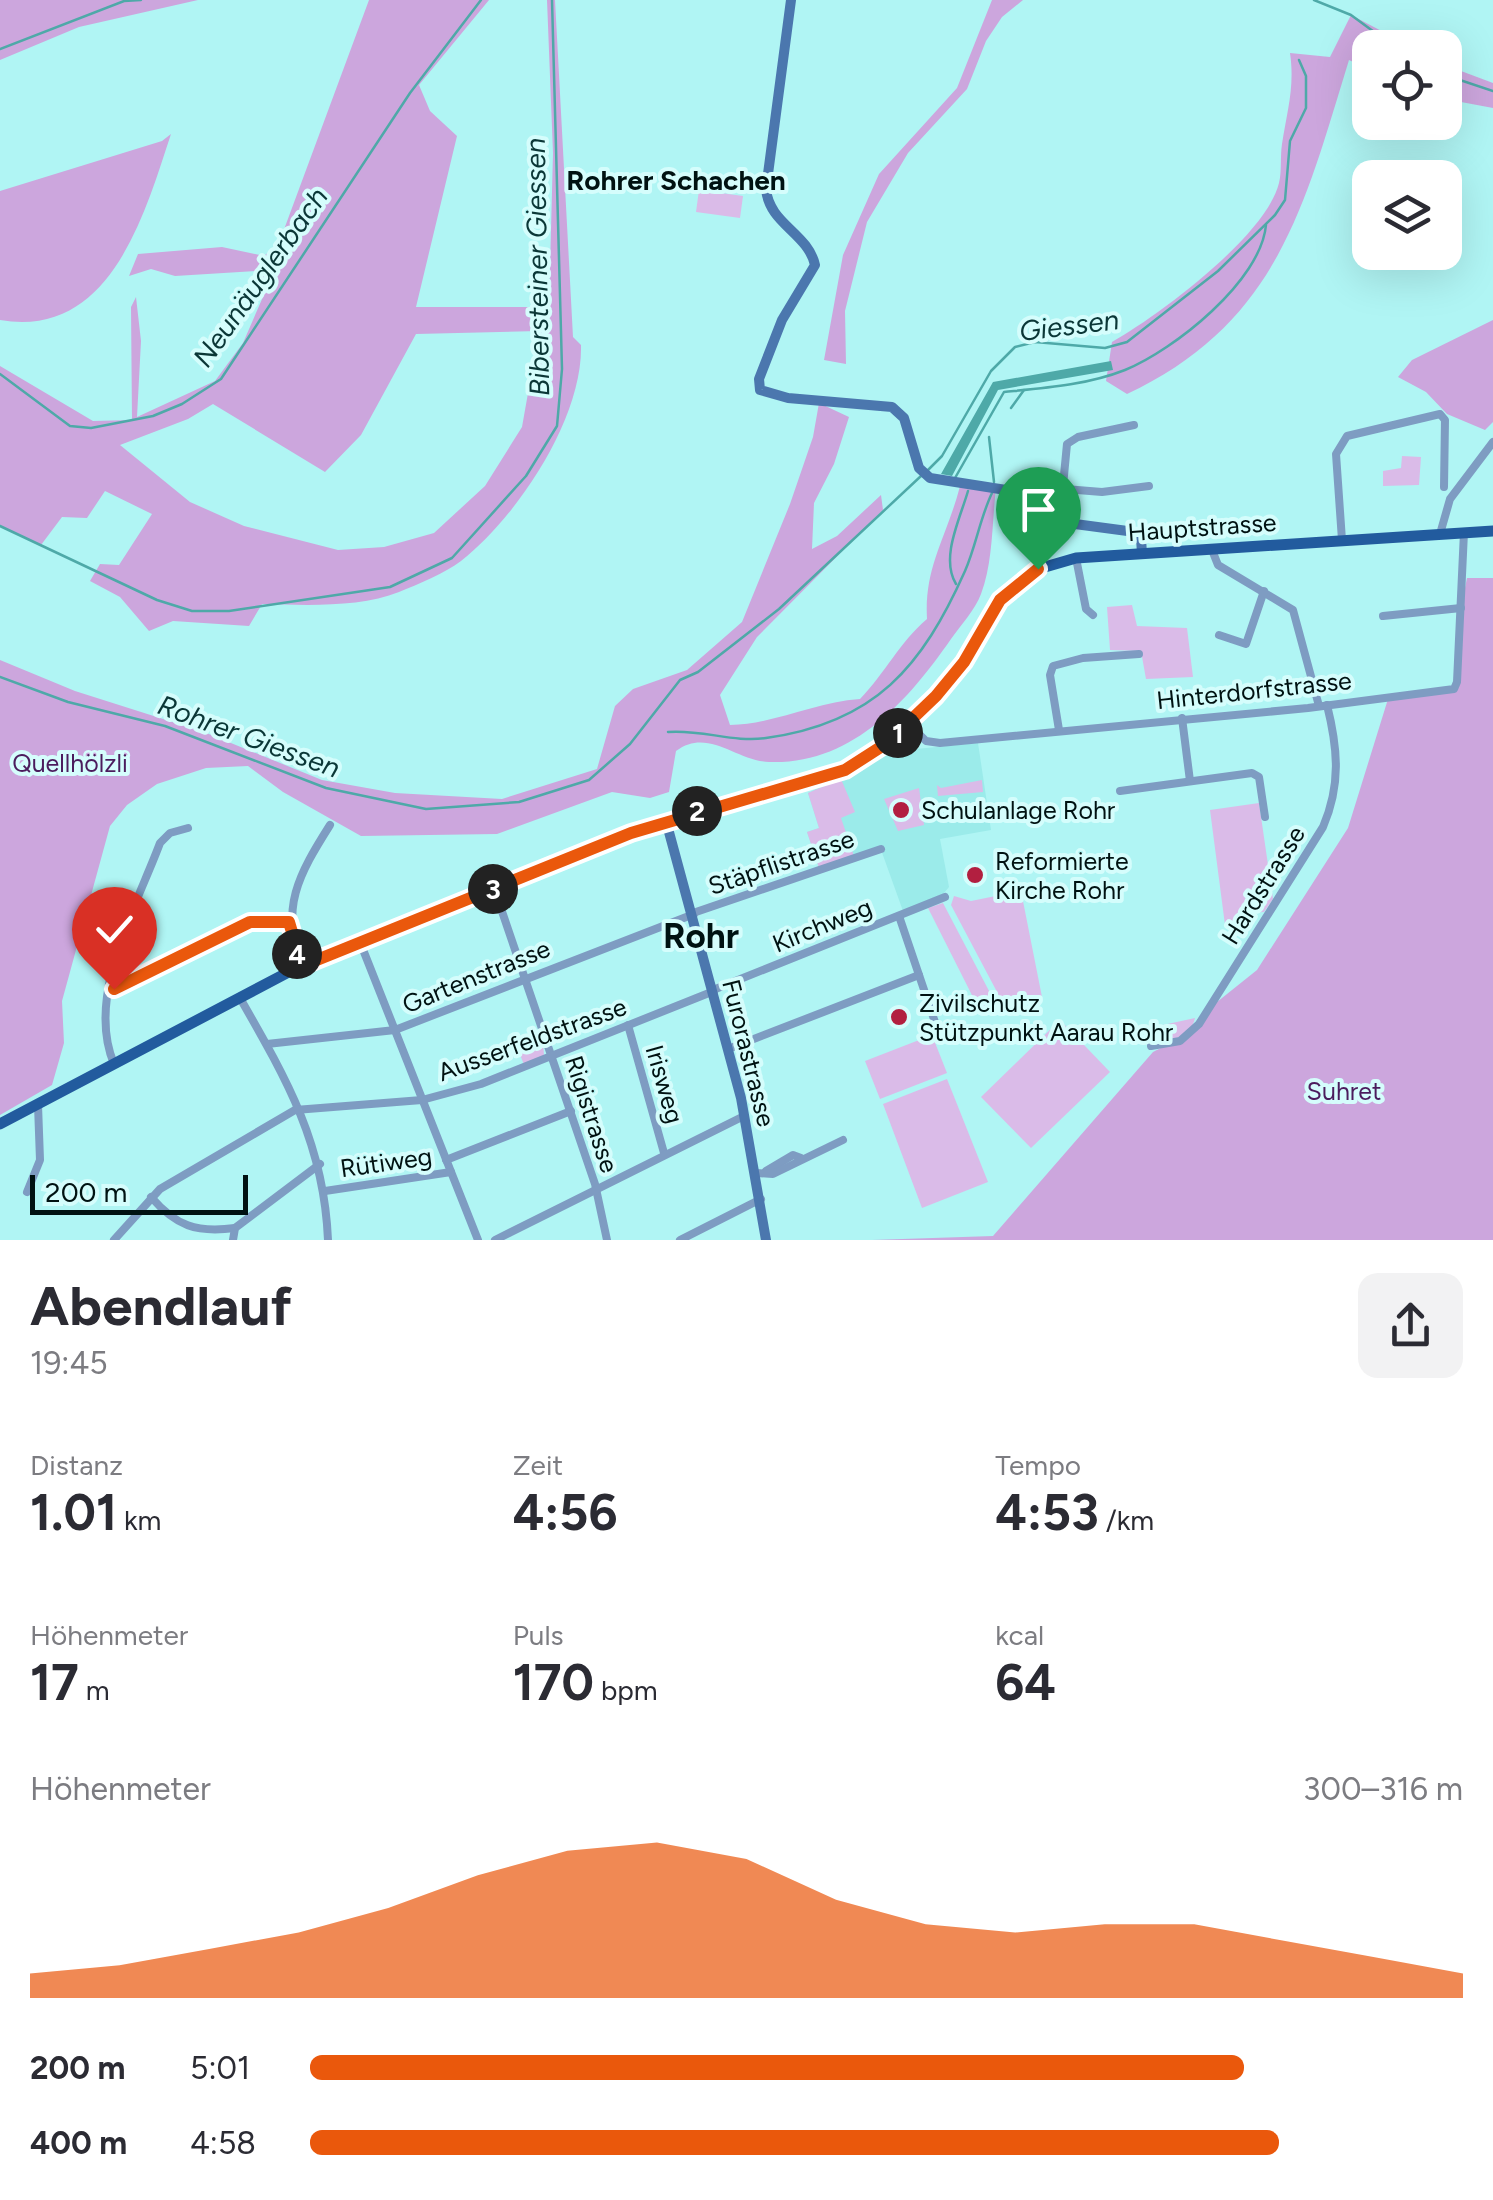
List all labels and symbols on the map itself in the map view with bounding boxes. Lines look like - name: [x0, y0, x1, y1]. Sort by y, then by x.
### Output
- water label: Bibersteiner Giessen: [518, 137, 556, 397]
- district label: Rohrer Schachen: [566, 163, 786, 197]
- water label: Neunäuglerbach: [185, 181, 335, 373]
- water label: Giessen: [1017, 302, 1121, 348]
- pin: [996, 467, 1081, 570]
- street label: Hauptstrasse: [1127, 507, 1277, 547]
- street label: Hinterdorfstrasse: [1155, 665, 1353, 715]
- water label: Rohrer Giessen: [153, 687, 345, 785]
- pin: 1: [873, 708, 923, 758]
- park label: Quellhölzli: [12, 748, 128, 778]
- pin: 2: [672, 786, 722, 836]
- place label: Schulanlage Rohr: [921, 795, 1116, 825]
- marker: Schulanlage Rohr: [890, 799, 912, 821]
- street label: Hardstrasse: [1215, 820, 1311, 950]
- street label: Stäpflistrasse: [704, 823, 858, 901]
- place label: Reformierte Kirche Rohr: [995, 846, 1129, 905]
- pin: 3: [468, 864, 518, 914]
- marker: Reformierte Kirche Rohr: [964, 864, 986, 886]
- pin: [72, 887, 157, 990]
- street label: Kirchweg: [768, 892, 876, 958]
- district label: Rohr: [663, 915, 739, 957]
- pin: 4: [272, 929, 322, 979]
- street label: Gartenstrasse: [398, 933, 554, 1019]
- street label: Furorastrasse: [716, 976, 782, 1130]
- place label: Zivilschutz Stützpunkt Aarau Rohr: [919, 988, 1174, 1047]
- street label: Ausserfeldstrasse: [434, 991, 630, 1087]
- marker: Zivilschutz Stützpunkt Aarau Rohr: [888, 1006, 910, 1028]
- street label: Irisweg: [640, 1041, 690, 1127]
- street label: Rigistrasse: [559, 1052, 625, 1176]
- park label: Suhret: [1307, 1076, 1381, 1106]
- street label: Rütiweg: [338, 1141, 434, 1183]
- scale bar: [30, 1170, 248, 1214]

